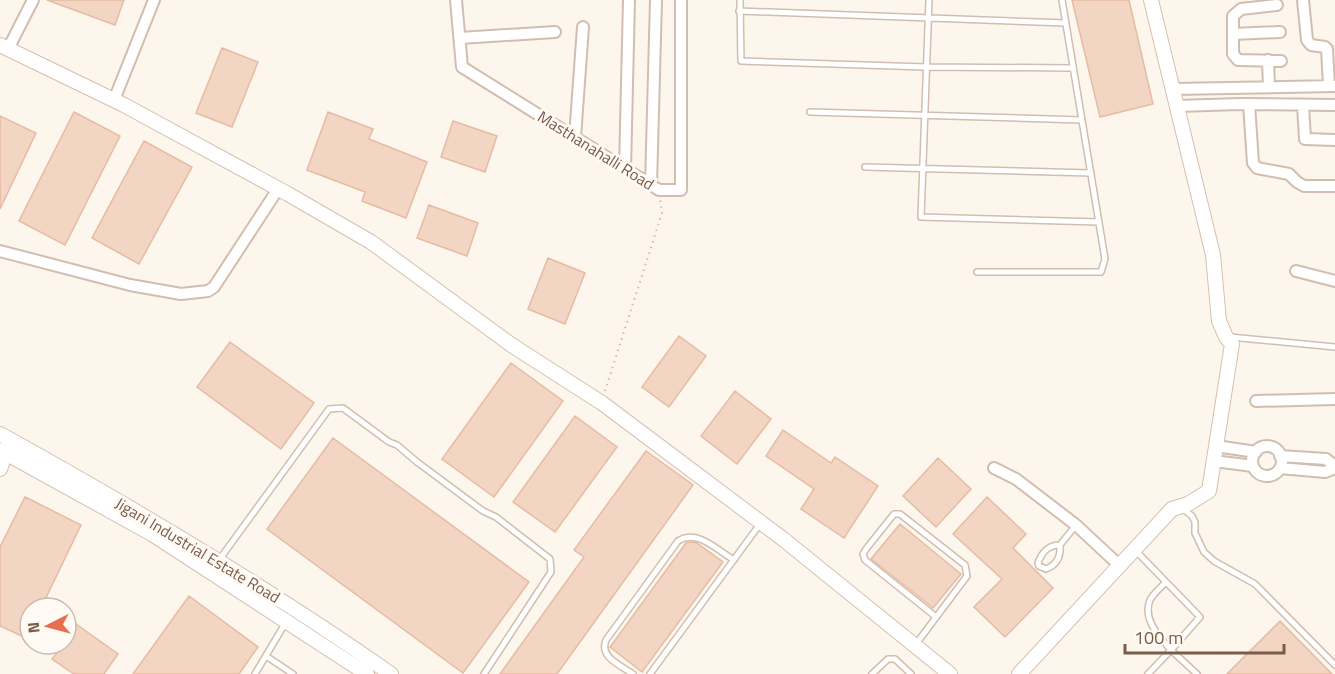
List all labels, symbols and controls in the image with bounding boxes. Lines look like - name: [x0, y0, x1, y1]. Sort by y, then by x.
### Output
- street label: Masthanahalli Road: [533, 104, 659, 196]
- street label: Jigani Industrial Estate Road: [111, 491, 285, 609]
- north arrow: [18, 596, 78, 656]
- scale bar: [1125, 617, 1284, 655]
- text: N: [21, 621, 46, 634]
- text: 100 m: [1134, 624, 1183, 651]

